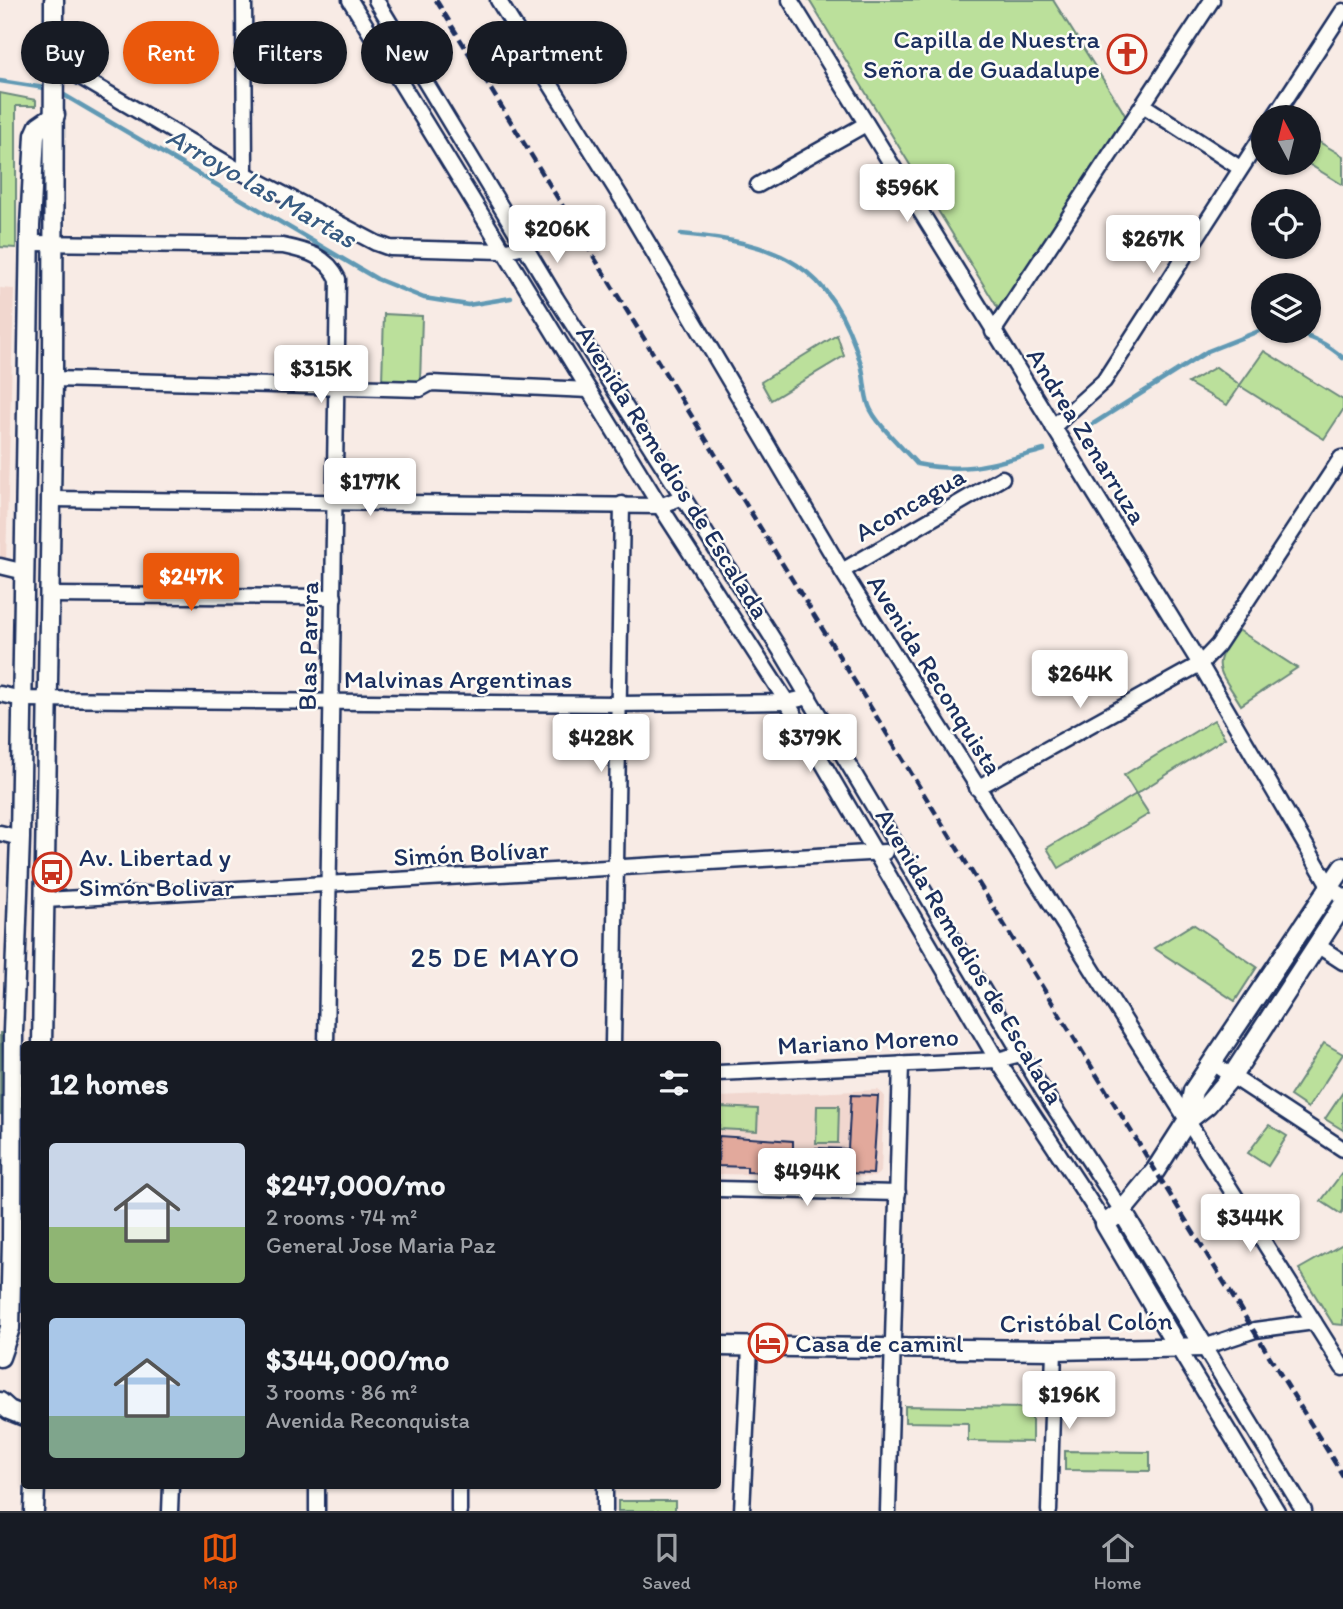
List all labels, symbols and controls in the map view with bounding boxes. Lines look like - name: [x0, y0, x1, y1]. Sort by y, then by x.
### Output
- chip: Buy: [21, 21, 109, 84]
- chip: Rent: [123, 21, 219, 84]
- chip: Filters: [233, 21, 347, 84]
- chip: New: [361, 21, 453, 84]
- chip: Apartment: [467, 21, 627, 84]
- place label: Capilla de Nuestra Señora de Guadalupe: [863, 23, 1100, 85]
- church icon: Capilla de Nuestra Señora de Guadalupe: [1106, 33, 1148, 75]
- north arrow: [1251, 105, 1321, 175]
- map controls: [1251, 105, 1321, 343]
- water label: Arroyo las Martas: [161, 119, 364, 256]
- pin: $596K: [858, 164, 956, 224]
- text: $596K: [876, 173, 938, 201]
- button: locate: [1251, 189, 1321, 259]
- pin: $206K: [508, 205, 606, 265]
- text: $206K: [525, 214, 589, 242]
- pin: $267K: [1104, 216, 1202, 275]
- text: $267K: [1122, 224, 1184, 252]
- button: layers: [1251, 273, 1321, 343]
- street label: Avenida Remedios de Escalada: [569, 319, 777, 625]
- street label: Andrea Zenarruza: [1020, 342, 1154, 531]
- pin: $315K: [272, 346, 370, 405]
- text: $315K: [290, 354, 352, 382]
- pin: $177K: [321, 458, 419, 518]
- street label: Aconcagua: [849, 459, 971, 548]
- text: $177K: [340, 467, 400, 495]
- pin: $247K: [142, 554, 240, 613]
- text: $247K: [159, 562, 223, 590]
- street label: Avenida Reconquista: [860, 569, 1010, 781]
- street label: Blas Parera: [291, 581, 325, 711]
- pin: $264K: [1031, 650, 1129, 710]
- text: $264K: [1048, 659, 1112, 687]
- street label: Malvinas Argentinas: [344, 663, 572, 695]
- pin: $428K: [552, 714, 650, 774]
- pin: $379K: [761, 714, 859, 774]
- text: $428K: [569, 723, 633, 751]
- text: $379K: [779, 723, 841, 751]
- street label: Avenida Remedios de Escalada: [869, 802, 1071, 1110]
- street label: Simón Bolívar: [393, 833, 549, 873]
- place label: Av. Libertad y Simón Bolivar: [79, 841, 234, 903]
- bus stop icon: Av. Libertad y Simón Bolivar: [31, 851, 73, 893]
- district label: 25 DE MAYO: [411, 940, 581, 974]
- street label: Mariano Moreno: [776, 1020, 960, 1062]
- icon: filters: [655, 1064, 693, 1102]
- text: 12 homes: [49, 1065, 169, 1102]
- pin: $494K: [758, 1148, 856, 1208]
- text: $494K: [774, 1157, 840, 1185]
- text: $247,000/mo: [266, 1166, 446, 1203]
- icon: home: [105, 1171, 189, 1255]
- pin: $344K: [1201, 1194, 1299, 1254]
- text: 2 rooms · 74 m²: [266, 1203, 418, 1231]
- text: $344K: [1217, 1203, 1283, 1231]
- text: General Jose Maria Paz: [266, 1231, 496, 1259]
- street label: Cristóbal Colón: [999, 1304, 1173, 1340]
- hotel icon: Casa de caminl: [747, 1322, 789, 1364]
- place label: Casa de caminl: [795, 1327, 963, 1359]
- text: $344,000/mo: [266, 1341, 449, 1378]
- icon: home: [105, 1346, 189, 1430]
- pin: $196K: [1020, 1372, 1118, 1431]
- text: 3 rooms · 86 m²: [266, 1378, 418, 1406]
- text: $196K: [1038, 1380, 1100, 1408]
- text: Avenida Reconquista: [266, 1406, 470, 1434]
- tab: Map: [201, 1529, 239, 1594]
- tab: Saved: [642, 1529, 691, 1594]
- tab: Home: [1094, 1529, 1142, 1594]

